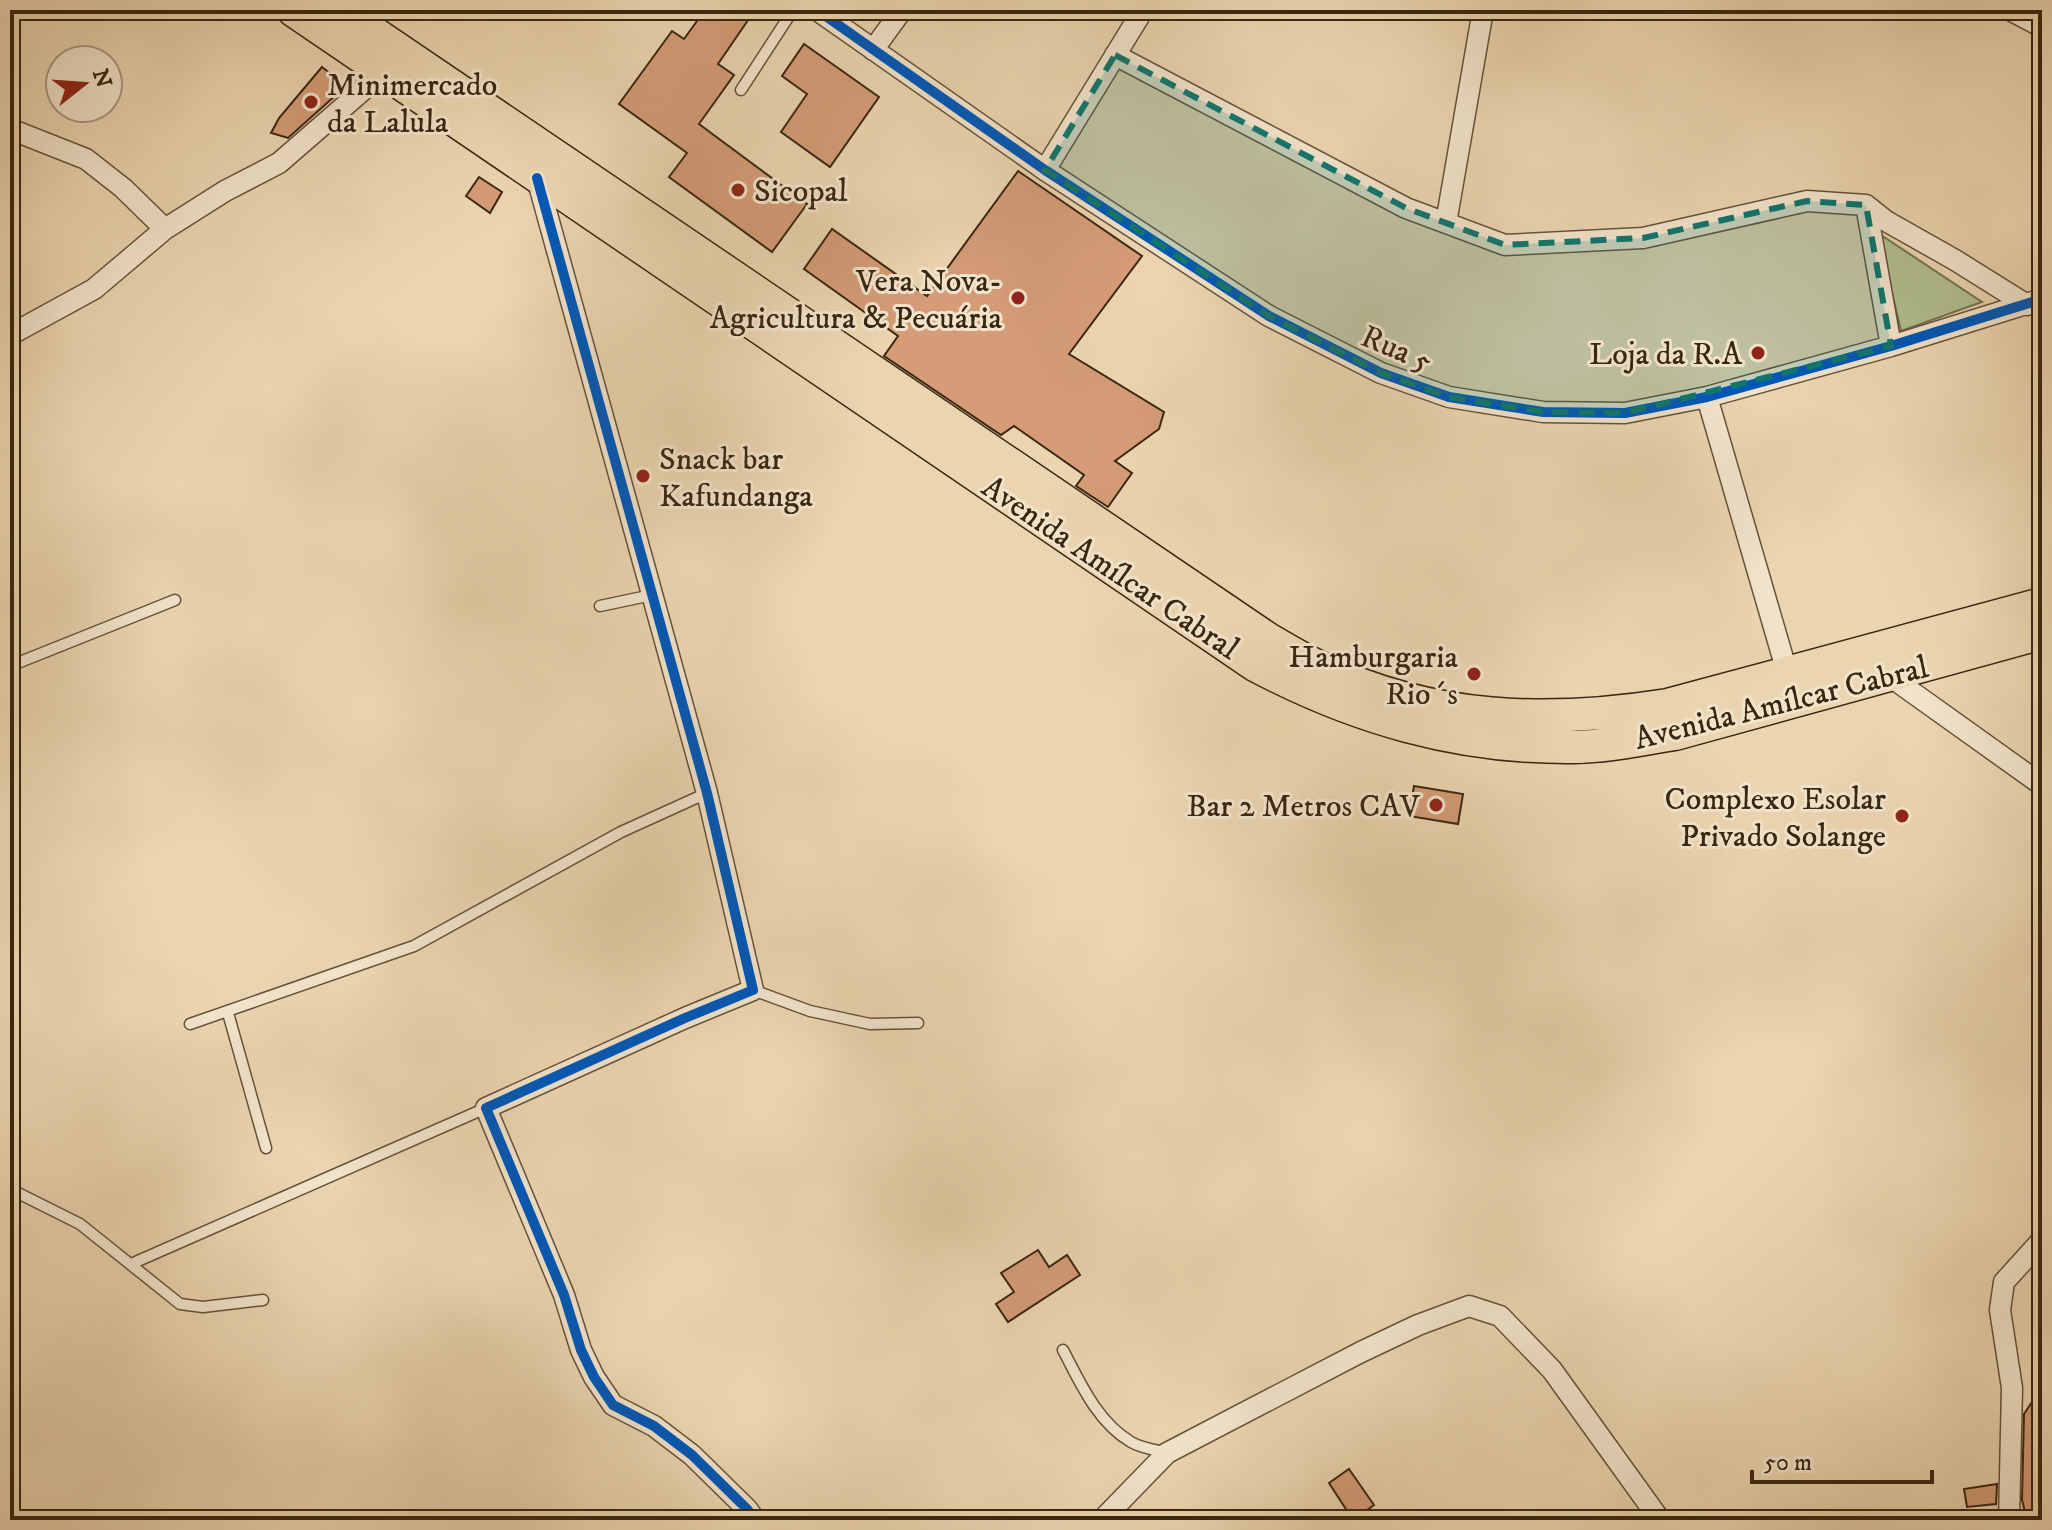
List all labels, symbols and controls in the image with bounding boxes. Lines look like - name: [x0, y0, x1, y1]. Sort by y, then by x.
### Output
- north arrow: [44, 44, 124, 124]
- text: N: [86, 66, 117, 91]
- place label: Minimercado da Lalula: [327, 66, 497, 143]
- marker: Minimercado da Lalula: [302, 93, 320, 111]
- place label: Sicopal: [754, 172, 848, 212]
- marker: Sicopal: [729, 181, 747, 199]
- place label: Vera Nova- Agricultura & Pecuária: [710, 262, 1002, 339]
- marker: Vera Nova- Agricultura & Pecuária: [1009, 289, 1027, 307]
- street label: Rua 5: [1355, 317, 1438, 383]
- place label: Loja da R.A: [1589, 335, 1743, 375]
- marker: Loja da R.A: [1749, 344, 1767, 362]
- place label: Snack bar Kafundanga: [659, 440, 813, 517]
- marker: Snack bar Kafundanga: [634, 467, 652, 485]
- street label: Avenida Amílcar Cabral: [974, 468, 1246, 670]
- place label: Hamburgaria Rio´s: [1288, 638, 1458, 715]
- street label: Avenida Amílcar Cabral: [1630, 648, 1933, 760]
- marker: Hamburgaria Rio´s: [1465, 665, 1483, 683]
- place label: Complexo Esolar Privado Solange: [1665, 780, 1886, 857]
- place label: Bar 2 Metros CAV: [1187, 787, 1421, 827]
- marker: Bar 2 Metros CAV: [1427, 796, 1445, 814]
- marker: Complexo Esolar Privado Solange: [1893, 807, 1911, 825]
- scale bar: [1752, 1434, 1932, 1484]
- text: 50 m: [1764, 1448, 1812, 1478]

